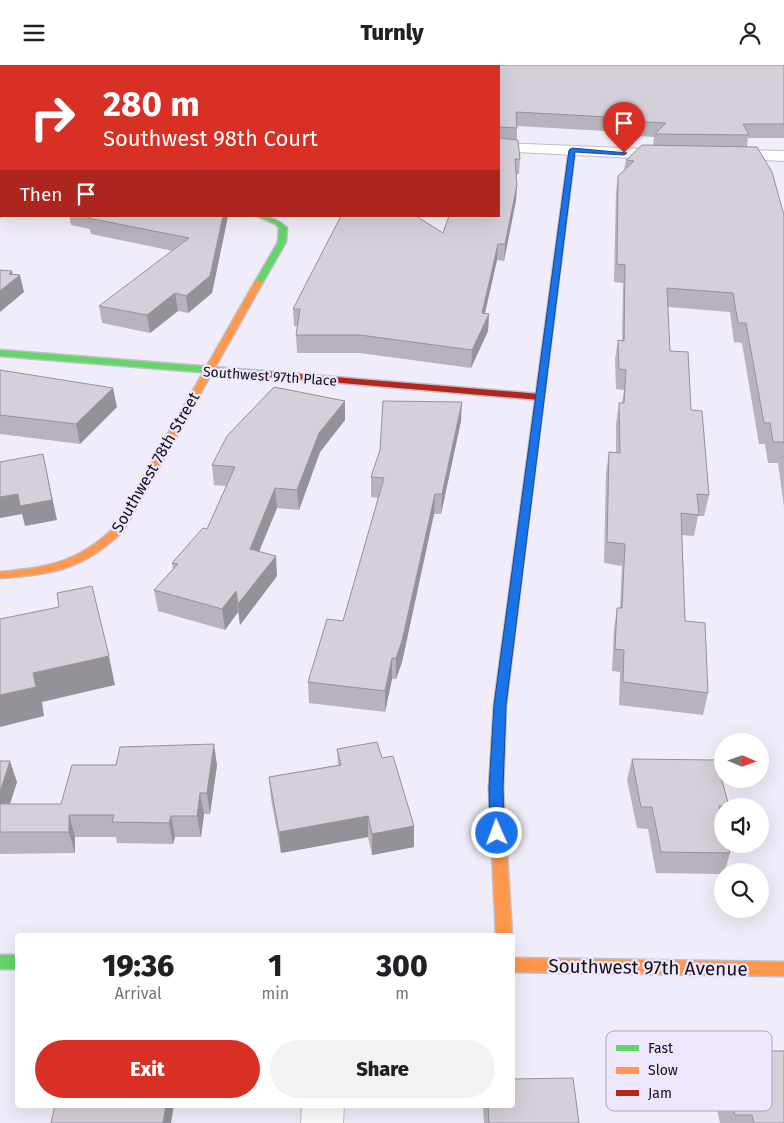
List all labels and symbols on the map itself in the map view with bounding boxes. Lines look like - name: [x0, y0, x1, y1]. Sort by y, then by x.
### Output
- pin: [603, 102, 645, 153]
- street label: Southwest 97th Place: [202, 363, 337, 390]
- street label: Southwest 78th Street: [108, 389, 203, 536]
- north arrow: [714, 733, 769, 787]
- position arrow: [470, 806, 522, 858]
- street label: Southwest 97th Avenue: [548, 954, 748, 981]
- legend: [606, 1031, 772, 1111]
- text: Fast: [648, 1040, 674, 1057]
- text: Slow: [648, 1062, 678, 1079]
- text: Jam: [648, 1085, 672, 1102]

